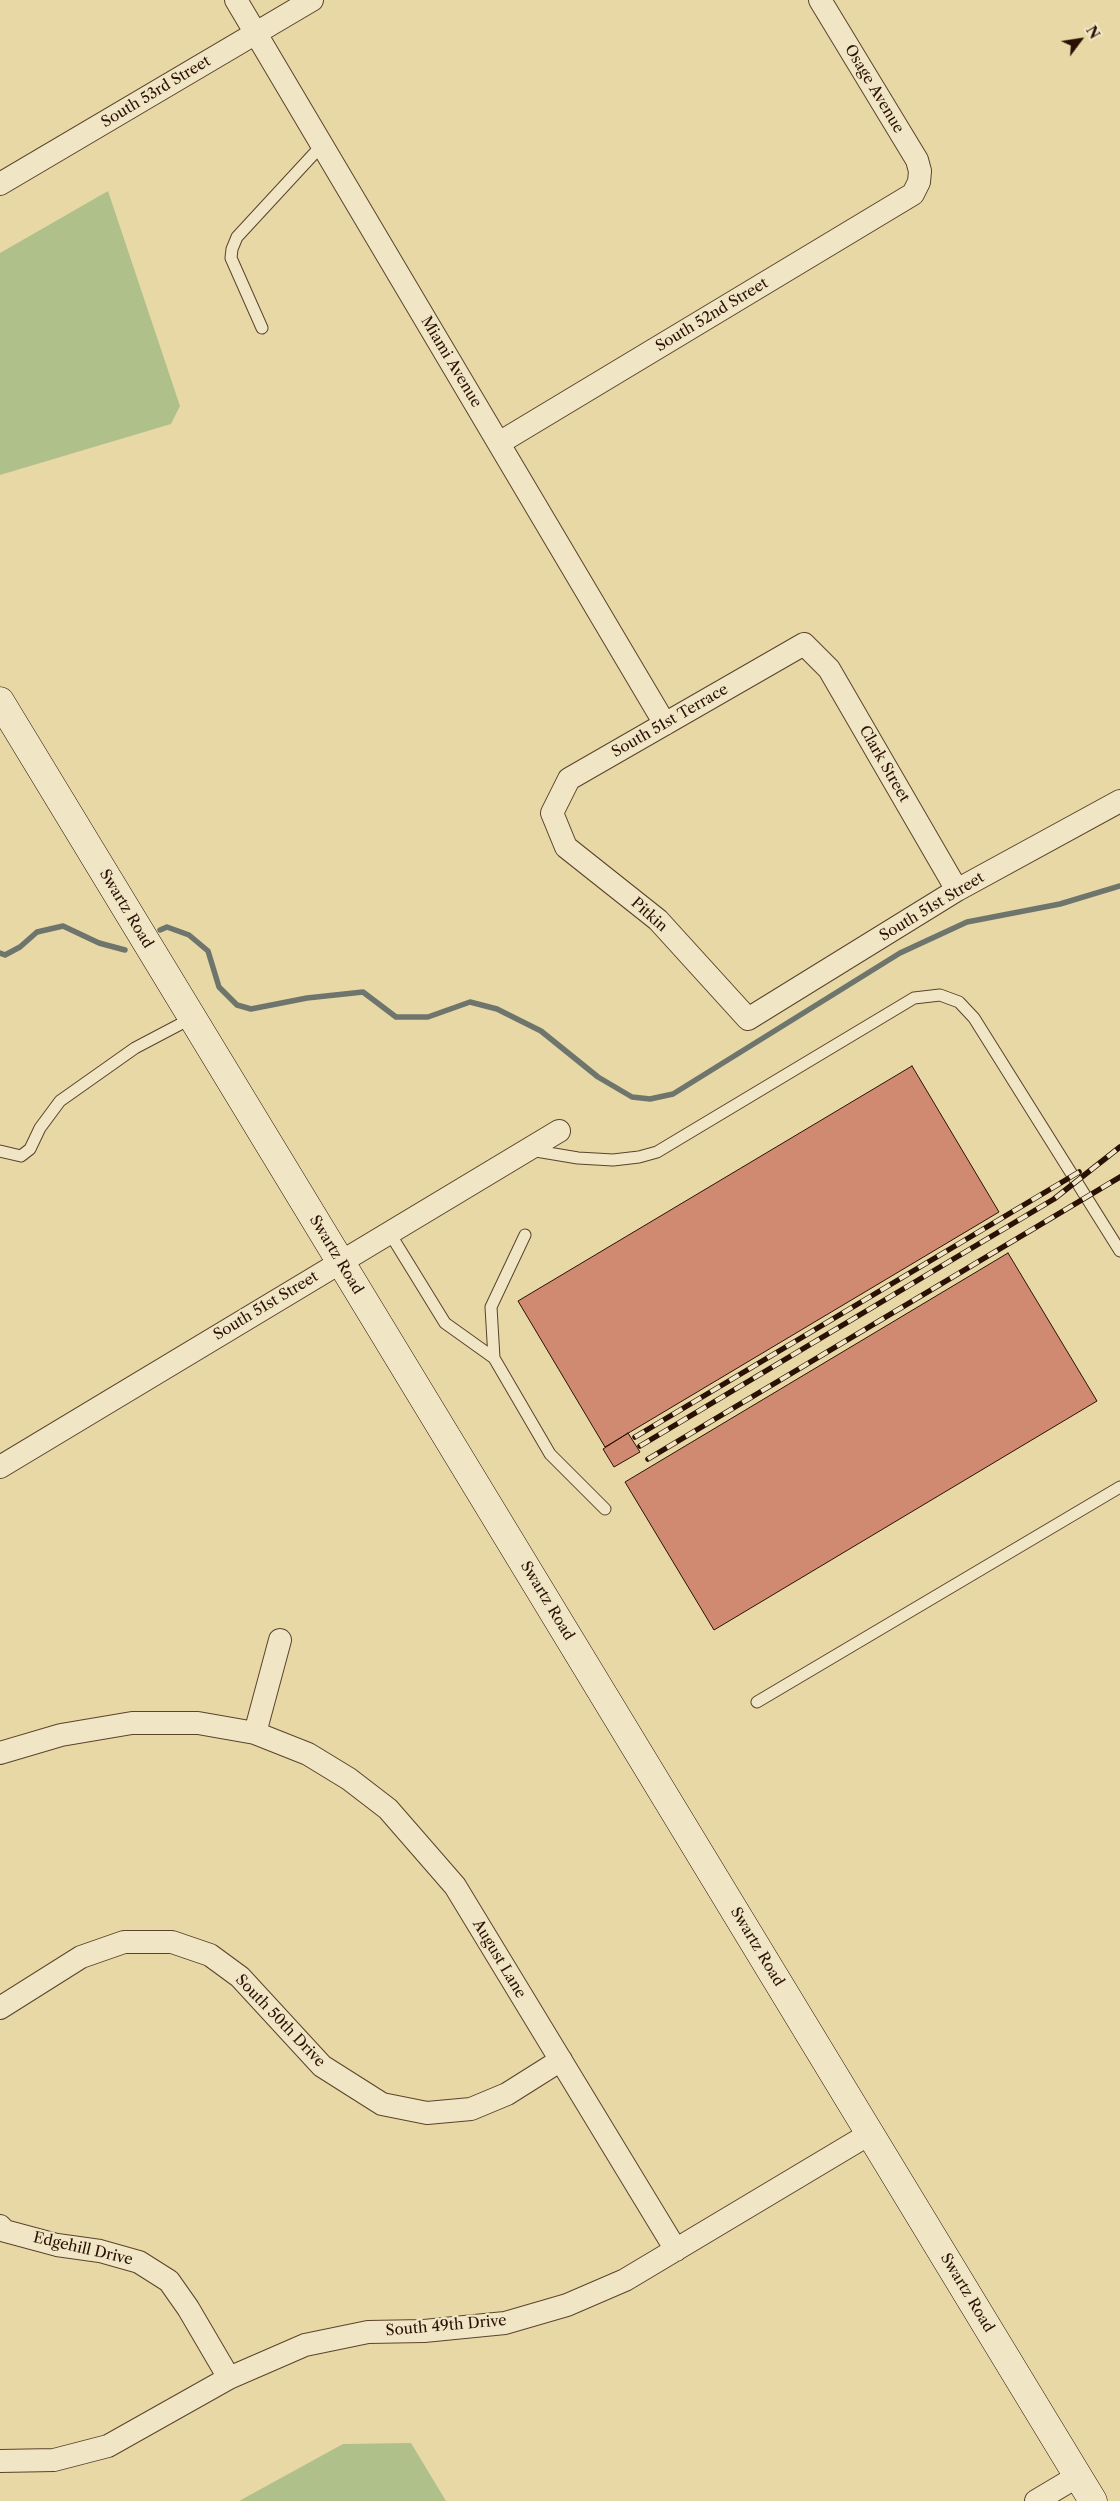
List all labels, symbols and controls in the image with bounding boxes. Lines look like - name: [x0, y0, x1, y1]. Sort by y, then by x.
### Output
- north arrow: [1055, 15, 1105, 65]
- text: N: [1082, 22, 1104, 42]
- street label: Osage Avenue: [840, 41, 908, 137]
- street label: South 53rd Street: [98, 52, 214, 132]
- street label: South 52nd Street: [653, 274, 771, 356]
- street label: Miami Avenue: [417, 313, 485, 411]
- street label: South 51st Terrace: [609, 680, 731, 762]
- street label: Clark Street: [855, 723, 913, 805]
- street label: Swartz Road: [95, 866, 157, 952]
- street label: South 51st Street: [876, 869, 988, 945]
- street label: Pitkin: [627, 894, 671, 936]
- street label: Swartz Road: [305, 1212, 367, 1298]
- street label: South 51st Street: [210, 1268, 322, 1344]
- street label: Swartz Road: [516, 1558, 578, 1644]
- street label: Swartz Road: [726, 1904, 788, 1990]
- street label: August Lane: [468, 1916, 530, 2002]
- street label: South 50th Drive: [231, 1971, 329, 2071]
- street label: Edgehill Drive: [31, 2229, 135, 2269]
- street label: Swartz Road: [936, 2250, 998, 2336]
- street label: South 49th Drive: [385, 2312, 507, 2340]

